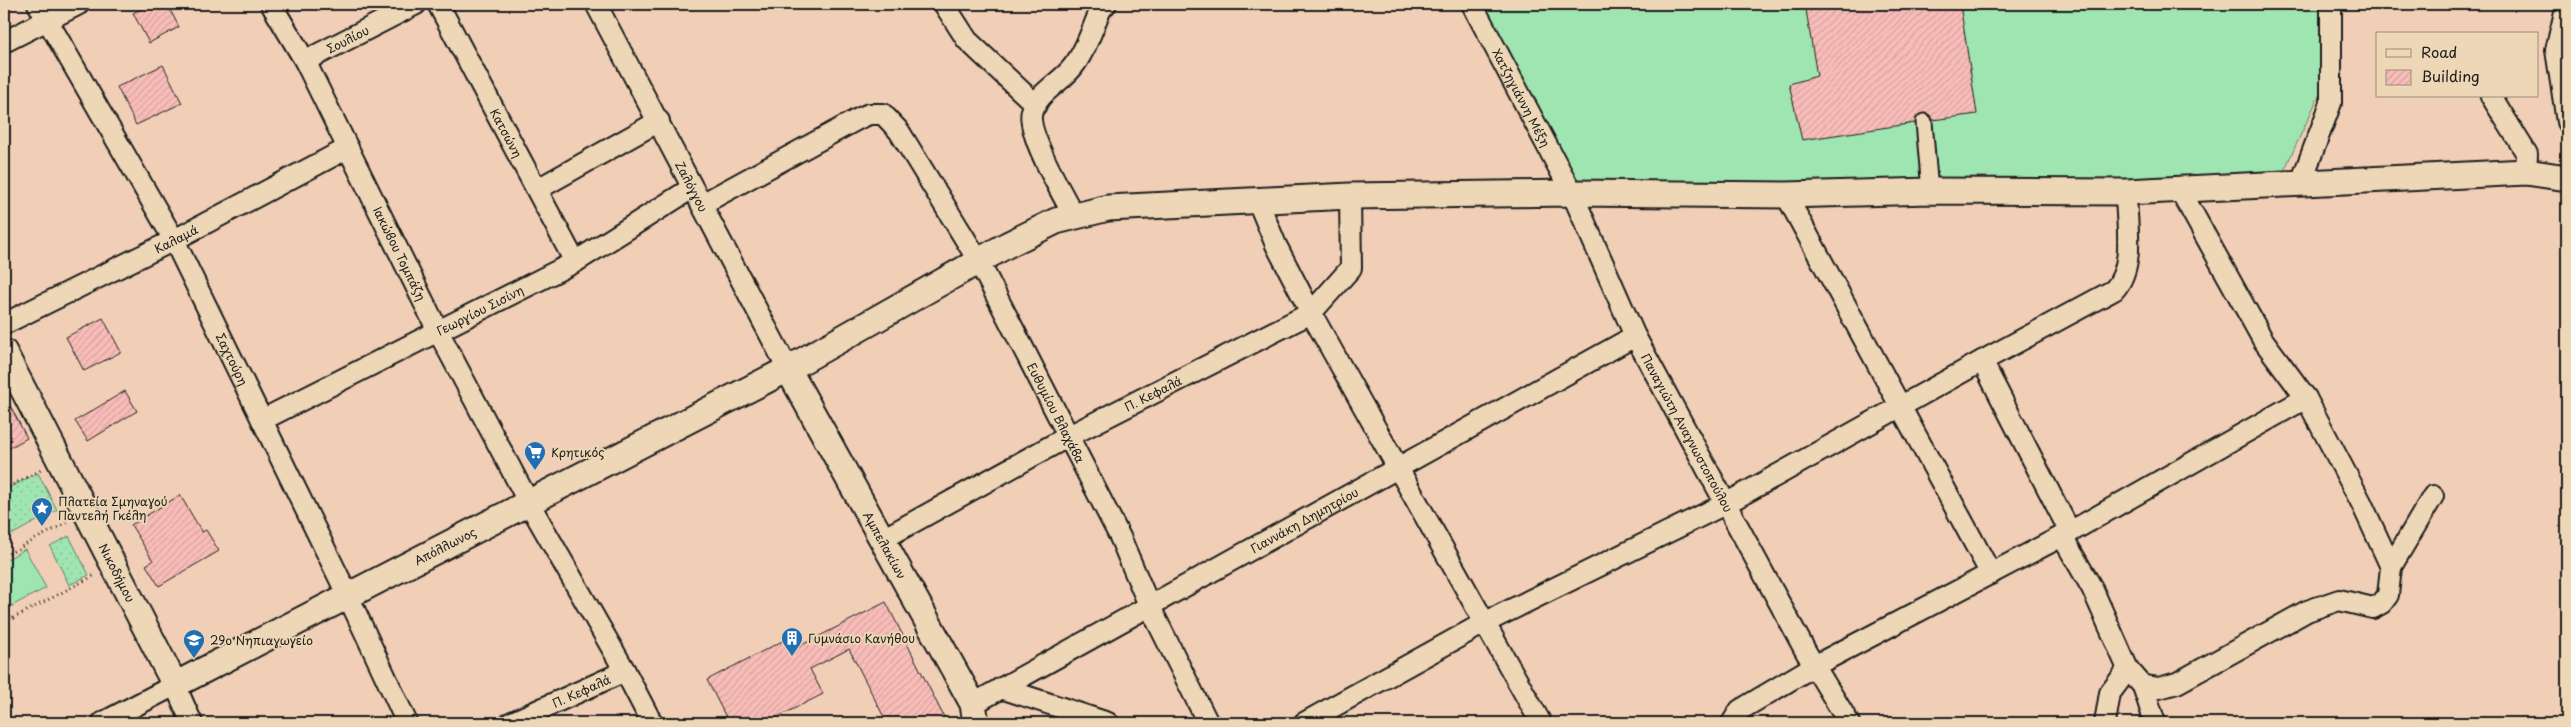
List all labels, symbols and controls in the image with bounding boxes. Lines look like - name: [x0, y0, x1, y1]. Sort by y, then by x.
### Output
- street label: Σουλίου: [323, 21, 372, 57]
- legend: [2376, 32, 2538, 98]
- text: Road: [2421, 40, 2457, 63]
- street label: Χατζηγιάννη Μέξη: [1488, 46, 1555, 150]
- text: Building: [2421, 64, 2480, 87]
- street label: Κατσώνη: [486, 105, 527, 161]
- street label: Ζαλόγγου: [671, 158, 713, 215]
- street label: Ιακώβου Τομπάζη: [369, 203, 431, 304]
- street label: Καλαμά: [151, 220, 201, 257]
- street label: Γεωργίου Σισίνη: [433, 281, 526, 340]
- street label: Σαχτούρη: [212, 330, 253, 388]
- street label: Παναγιώτη Αναγνωστοπούλου: [1637, 350, 1738, 515]
- street label: Ευθυμίου Βλαχάβα: [1023, 359, 1090, 466]
- street label: Π. Κεφαλά: [1121, 371, 1185, 416]
- supermarket icon: Κρητικός: [523, 440, 547, 471]
- place label: Κρητικός: [551, 443, 604, 461]
- street label: Γιαννάκη Δημητρίου: [1247, 483, 1362, 557]
- place label: Πλατεία Σμηναγού Παντελή Γκέλη: [58, 492, 168, 524]
- place icon: Πλατεία Σμηναγού Παντελή Γκέλη: [30, 496, 54, 527]
- street label: Αμπελακίων: [859, 508, 911, 582]
- street label: Απόλλωνος: [411, 522, 479, 569]
- street label: Νικοδήμου: [95, 540, 140, 605]
- building icon: Γυμνάσιο Κανήθου: [780, 626, 804, 657]
- school or university icon: 29ο Νηπιαγωγείο: [182, 628, 206, 659]
- place label: Γυμνάσιο Κανήθου: [808, 629, 915, 647]
- place label: 29ο Νηπιαγωγείο: [210, 631, 313, 649]
- street label: Π. Κεφαλά: [549, 670, 613, 712]

